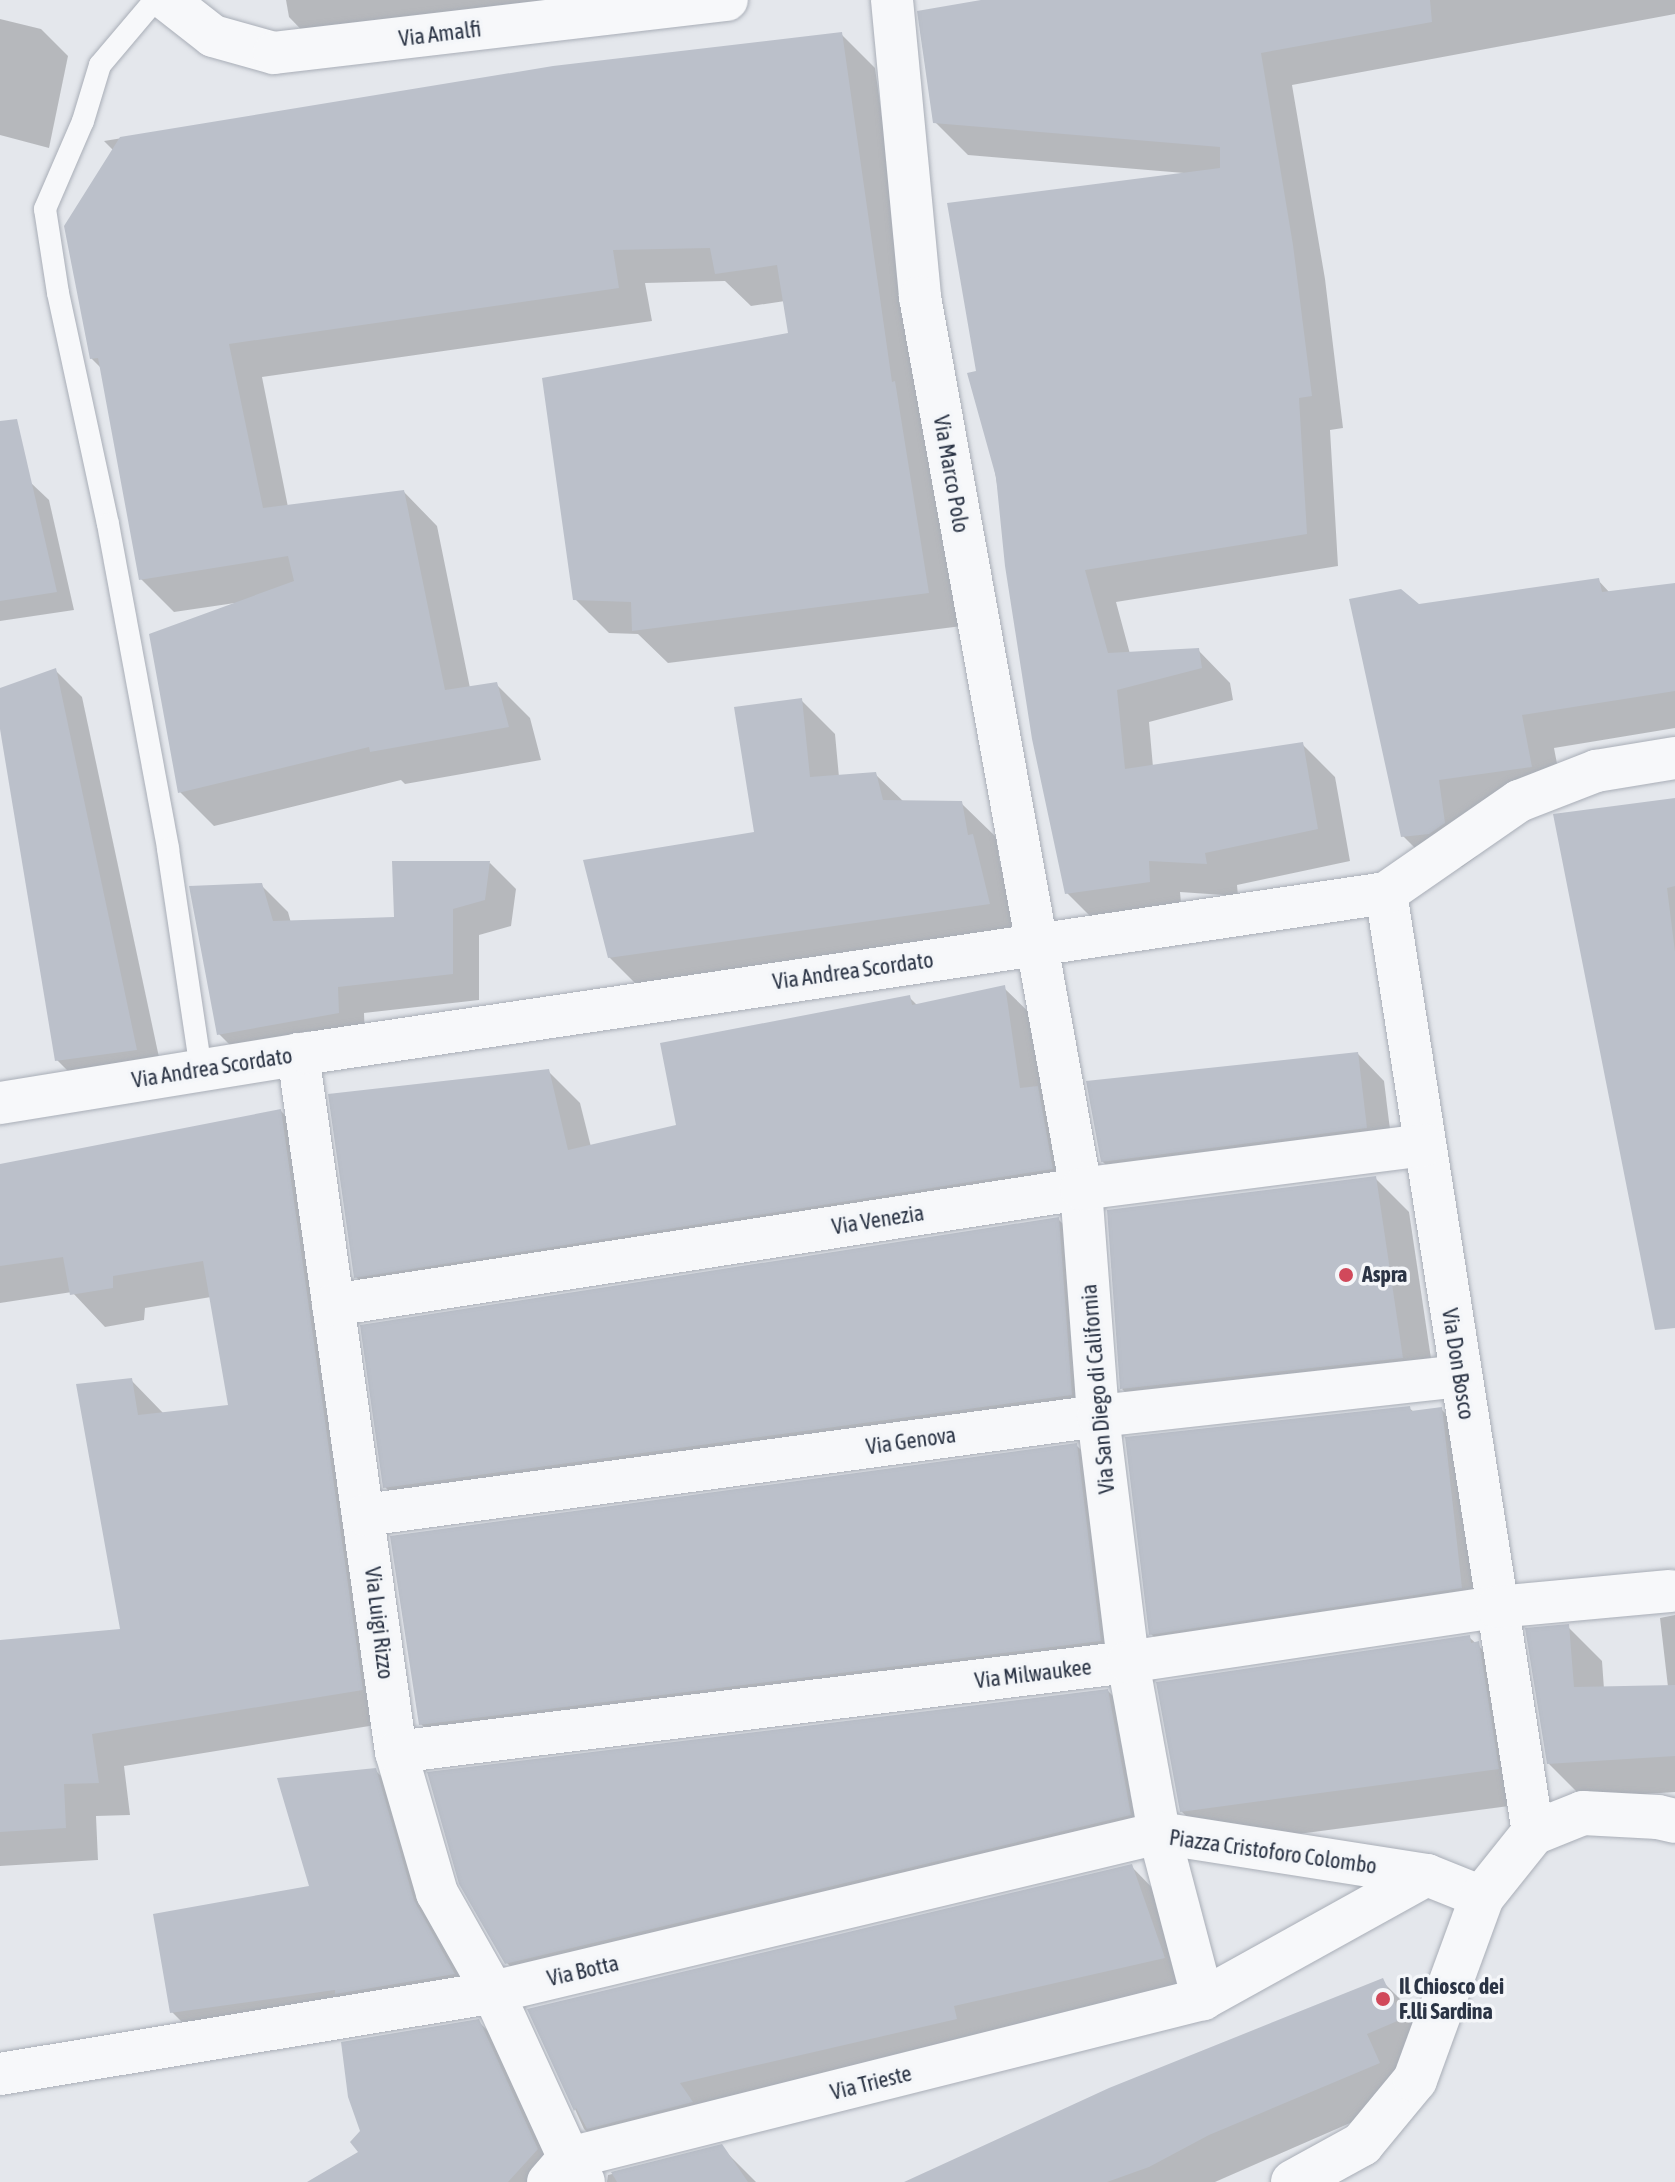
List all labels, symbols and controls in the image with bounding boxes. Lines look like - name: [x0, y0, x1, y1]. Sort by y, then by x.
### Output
- street label: Via Amalfi: [397, 16, 483, 52]
- street label: Via Marco Polo: [928, 413, 974, 535]
- street label: Via Andrea Scordato: [771, 947, 935, 995]
- street label: Via Andrea Scordato: [130, 1042, 294, 1094]
- street label: Via Venezia: [830, 1200, 926, 1240]
- place label: Aspra: [1362, 1262, 1407, 1288]
- marker: Aspra: [1337, 1266, 1355, 1284]
- street label: Via San Diego di California: [1076, 1283, 1120, 1495]
- street label: Via Don Bosco: [1436, 1306, 1480, 1422]
- street label: Via Genova: [864, 1422, 958, 1460]
- street label: Via Luigi Rizzo: [359, 1565, 399, 1681]
- street label: Via Milwaukee: [973, 1654, 1093, 1694]
- street label: Piazza Cristoforo Colombo: [1167, 1824, 1379, 1880]
- street label: Via Botta: [545, 1950, 621, 1992]
- place label: Il Chiosco dei F.lli Sardina: [1399, 1973, 1504, 2024]
- marker: Il Chiosco dei F.lli Sardina: [1374, 1990, 1392, 2008]
- street label: Via Trieste: [828, 2060, 914, 2106]

